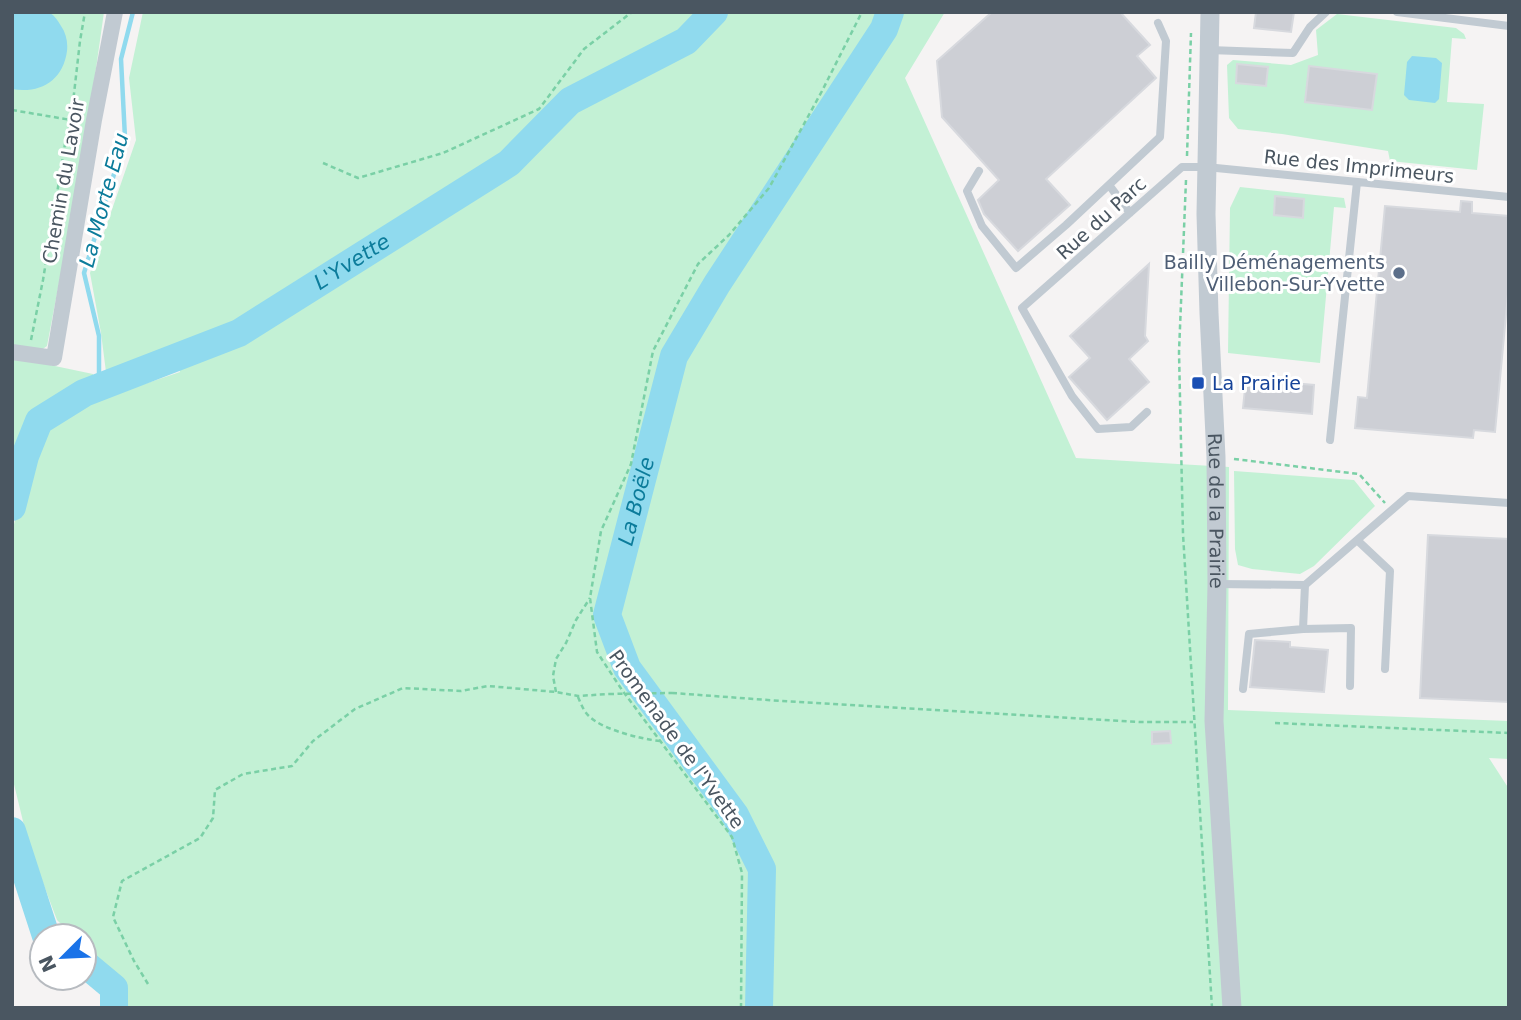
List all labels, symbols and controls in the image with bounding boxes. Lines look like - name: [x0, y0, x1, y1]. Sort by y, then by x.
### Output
- street label: Chemin du Lavoir: [38, 97, 88, 265]
- water label: La Morte Eau: [75, 130, 133, 270]
- street label: Rue des Imprimeurs: [1263, 145, 1455, 187]
- street label: Rue du Parc: [1052, 172, 1150, 264]
- water label: L'Yvette: [310, 229, 394, 295]
- place label: Bailly Déménagements Villebon-Sur-Yvette: [1164, 251, 1385, 295]
- marker: Bailly Déménagements Villebon-Sur-Yvette: [1391, 265, 1407, 281]
- place label: La Prairie: [1212, 372, 1301, 394]
- marker: La Prairie: [1190, 375, 1206, 391]
- street label: Rue de la Prairie: [1204, 432, 1228, 589]
- water label: La Boële: [614, 455, 659, 548]
- street label: Promenade de l'Yvette: [605, 645, 749, 833]
- north arrow: [28, 922, 98, 992]
- text: N: [34, 952, 61, 976]

